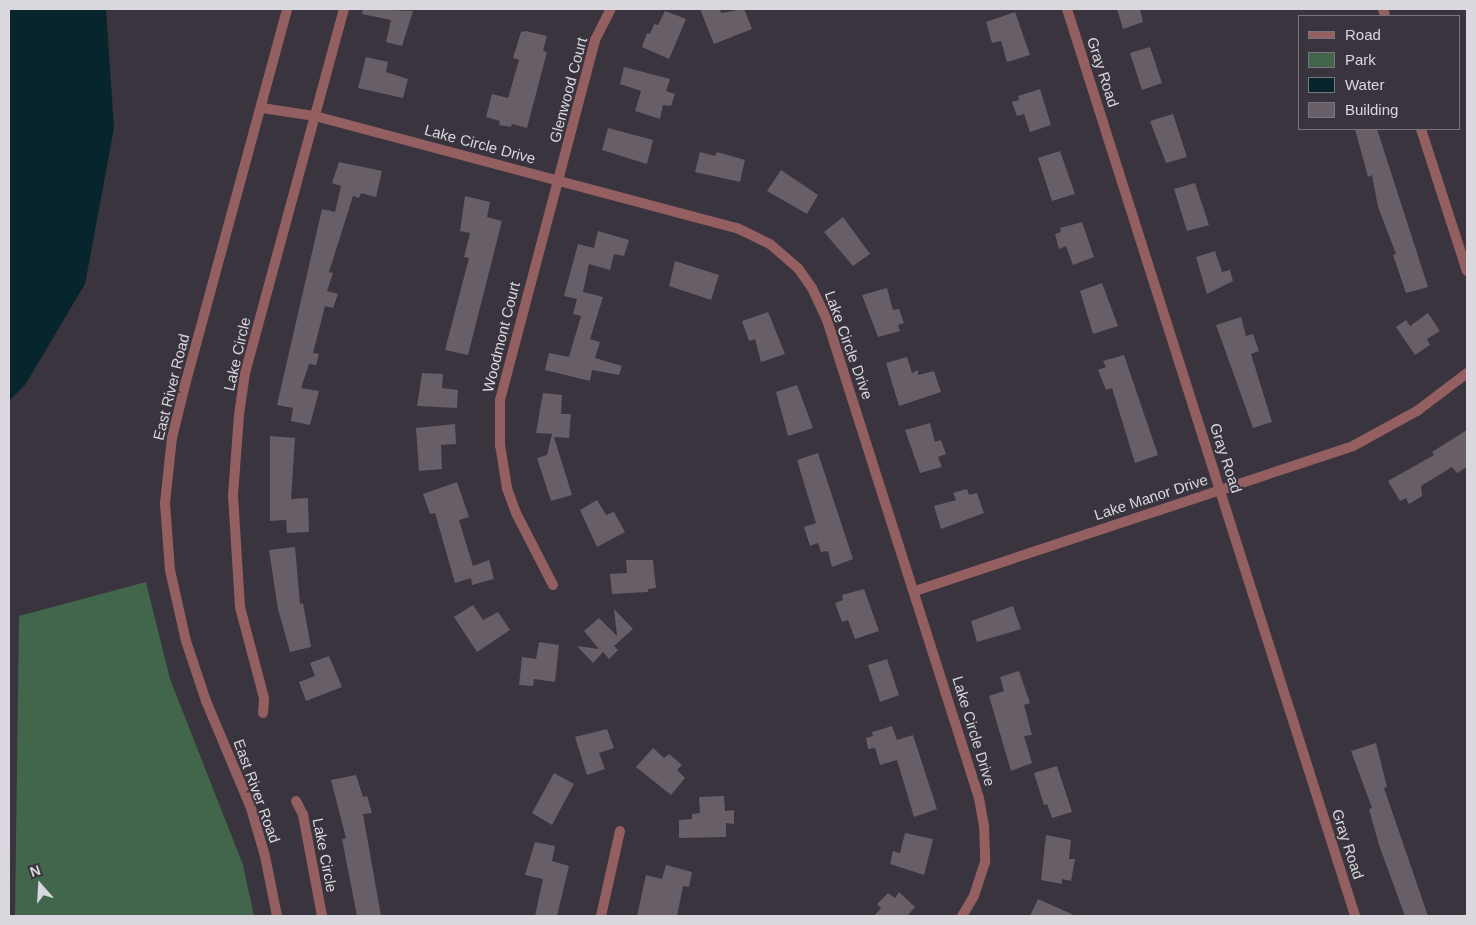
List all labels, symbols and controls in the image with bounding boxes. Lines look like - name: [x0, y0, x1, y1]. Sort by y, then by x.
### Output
- legend: [1298, 15, 1461, 130]
- text: Road: [1345, 26, 1381, 43]
- street label: Glenwood Court: [545, 35, 591, 145]
- street label: Gray Road: [1083, 35, 1123, 109]
- text: Park: [1345, 51, 1376, 68]
- text: Water: [1345, 76, 1384, 93]
- text: Building: [1345, 101, 1398, 118]
- street label: Lake Circle Drive: [423, 121, 537, 167]
- street label: Woodmont Court: [479, 280, 523, 394]
- street label: Lake Circle Drive: [821, 288, 877, 402]
- street label: Lake Circle: [220, 315, 254, 393]
- street label: East River Road: [149, 332, 193, 442]
- street label: Gray Road: [1206, 421, 1246, 495]
- street label: Lake Manor Drive: [1092, 470, 1210, 524]
- street label: Lake Circle Drive: [949, 674, 999, 788]
- street label: East River Road: [230, 737, 284, 845]
- street label: Gray Road: [1328, 807, 1368, 881]
- street label: Lake Circle: [309, 816, 341, 894]
- north arrow: [15, 860, 65, 910]
- text: N: [28, 862, 43, 880]

